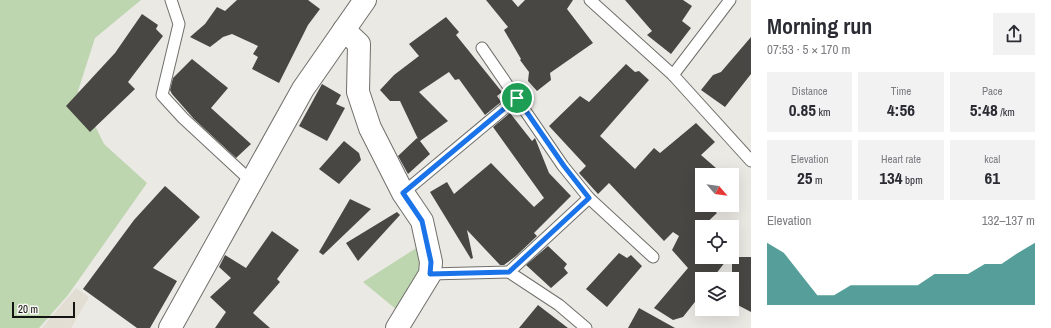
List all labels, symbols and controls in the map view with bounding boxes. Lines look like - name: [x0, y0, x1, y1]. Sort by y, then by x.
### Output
- text: Morning run: [767, 11, 872, 41]
- button: share: [993, 13, 1035, 55]
- text: 07:53 · 5 × 170 m: [767, 41, 850, 58]
- pin: [500, 81, 534, 115]
- text: Distance: [792, 84, 827, 98]
- text: Time: [891, 84, 911, 98]
- text: Pace: [982, 84, 1003, 98]
- icon: arrive: [506, 87, 528, 109]
- text: 0.85: [789, 98, 816, 121]
- text: 4:56: [887, 98, 915, 121]
- text: 5:48: [970, 98, 998, 121]
- text: km: [816, 105, 831, 119]
- text: /km: [998, 105, 1015, 119]
- text: Elevation: [791, 152, 828, 166]
- text: Heart rate: [881, 152, 921, 166]
- text: kcal: [984, 152, 1000, 166]
- text: 25: [797, 166, 812, 189]
- text: 134: [879, 166, 903, 189]
- text: 61: [985, 166, 1000, 189]
- north arrow: [695, 168, 739, 212]
- map controls: [695, 168, 739, 316]
- text: m: [812, 173, 822, 187]
- text: bpm: [903, 173, 923, 187]
- text: Elevation: [767, 212, 811, 229]
- text: 132–137 m: [982, 212, 1035, 229]
- button: locate: [695, 220, 739, 264]
- button: layers: [695, 272, 739, 316]
- scale bar: [12, 300, 75, 319]
- text: 20 m: [18, 302, 38, 316]

